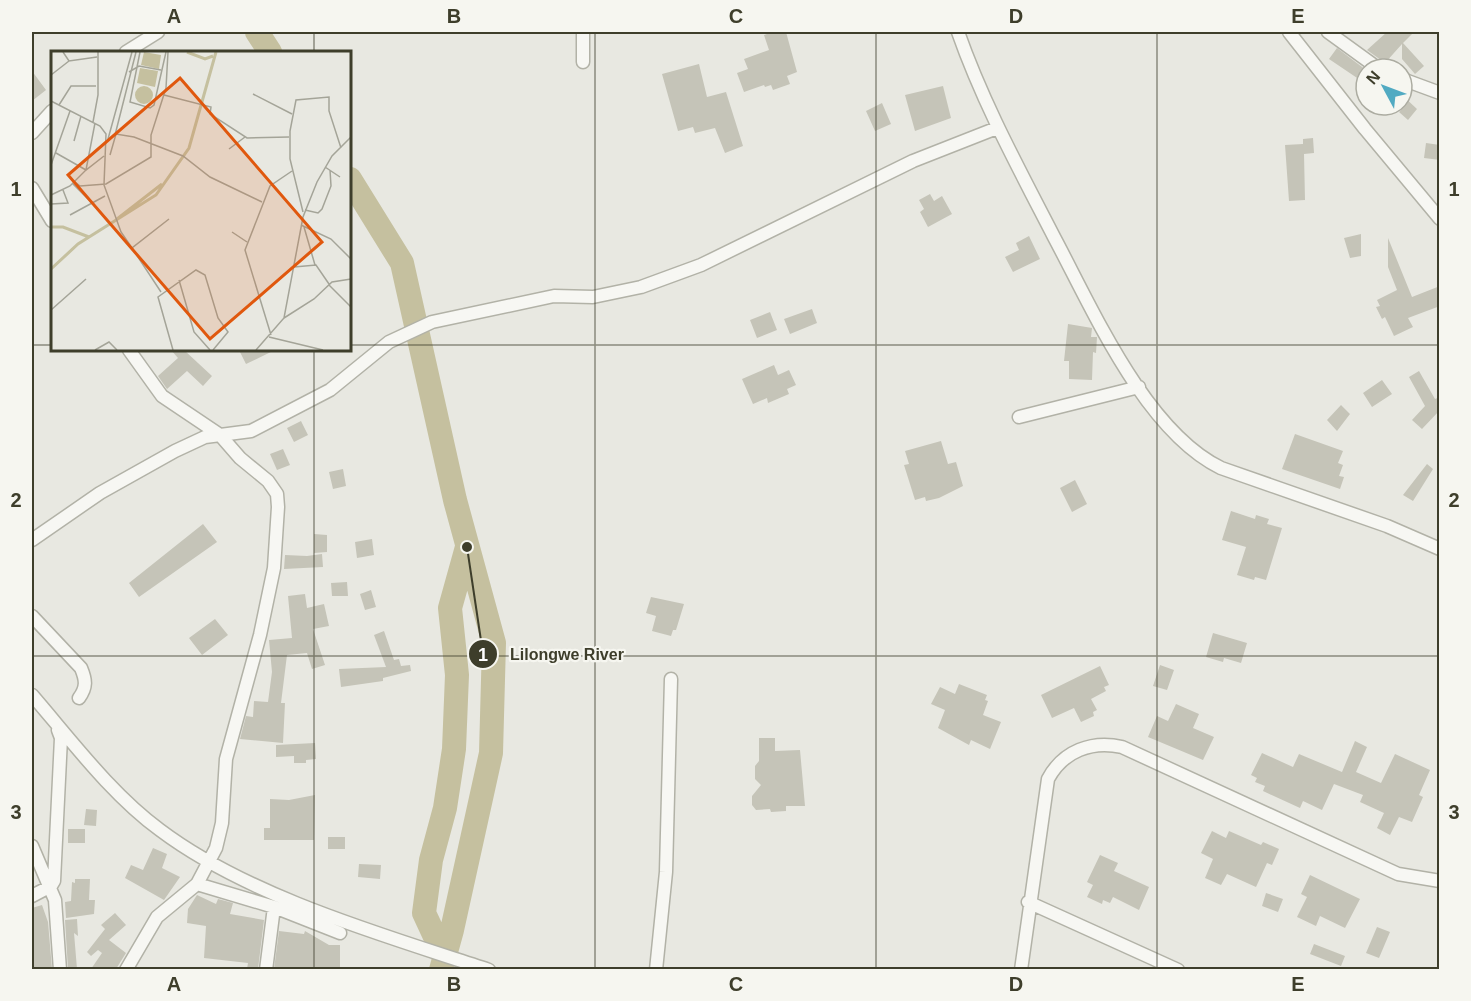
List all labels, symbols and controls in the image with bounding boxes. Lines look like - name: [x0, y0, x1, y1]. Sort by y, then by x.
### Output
- text: A: [167, 5, 181, 27]
- text: B: [447, 5, 461, 27]
- text: C: [729, 5, 743, 27]
- text: D: [1009, 5, 1023, 27]
- text: E: [1291, 5, 1305, 27]
- inset map: [51, 51, 351, 351]
- north arrow: [1354, 57, 1414, 117]
- text: N: [1363, 68, 1383, 87]
- text: 1: [10, 178, 22, 200]
- text: 1: [1448, 178, 1460, 200]
- text: 2: [10, 489, 22, 511]
- text: 2: [1448, 489, 1460, 511]
- callout: Lilongwe River: [468, 637, 636, 671]
- text: 1: [478, 645, 488, 665]
- text: Lilongwe River: [510, 646, 624, 663]
- text: 3: [10, 801, 22, 823]
- text: 3: [1448, 801, 1460, 823]
- text: A: [167, 973, 181, 995]
- text: B: [447, 973, 461, 995]
- text: C: [729, 973, 743, 995]
- text: D: [1009, 973, 1023, 995]
- text: E: [1291, 973, 1305, 995]

